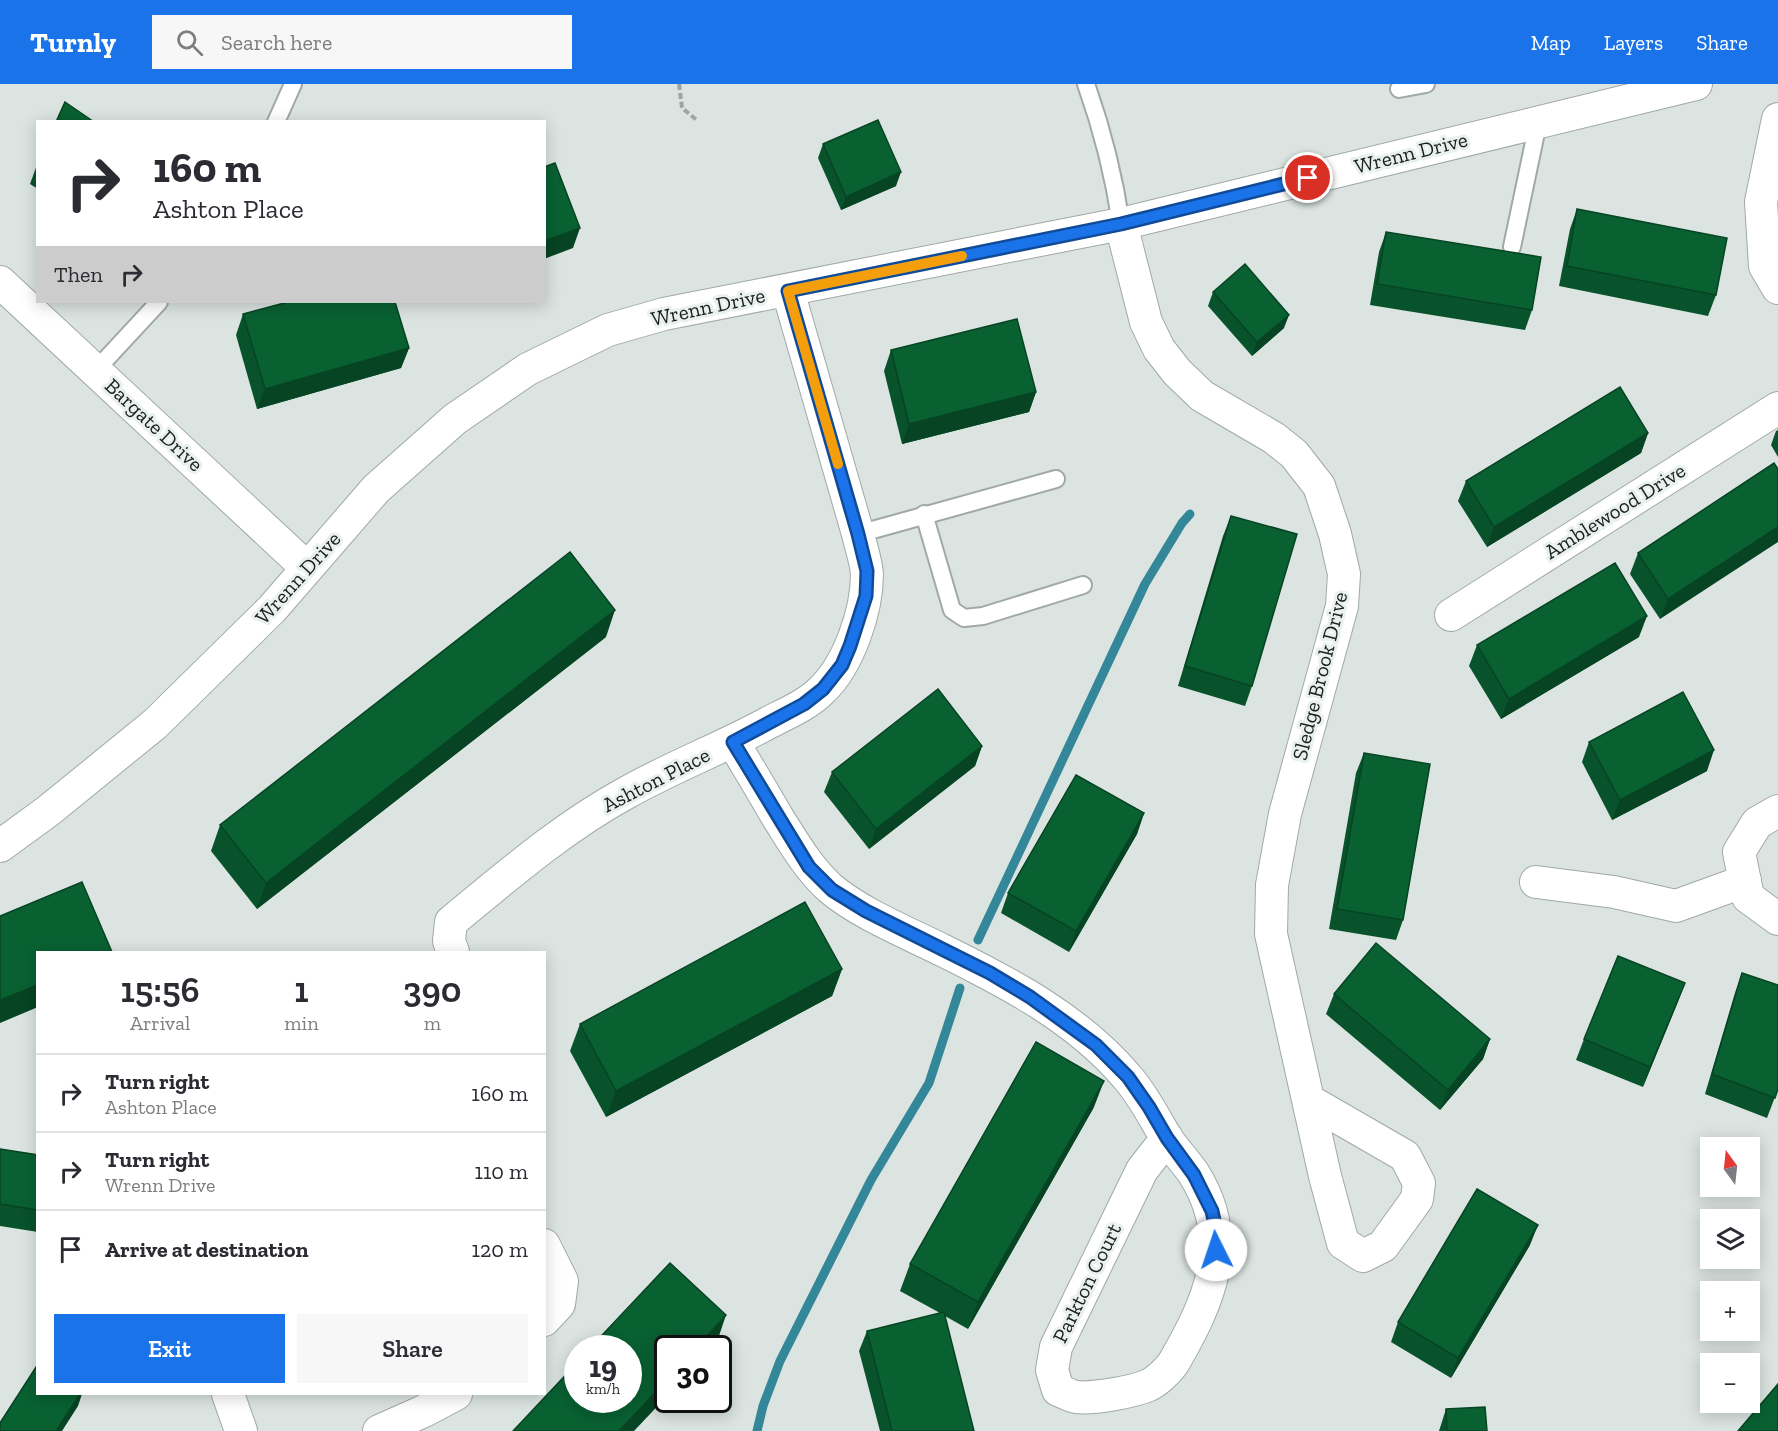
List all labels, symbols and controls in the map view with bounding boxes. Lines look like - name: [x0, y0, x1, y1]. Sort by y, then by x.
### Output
- search box: [152, 15, 572, 69]
- text: Turnly: [30, 26, 116, 59]
- icon: search: [173, 26, 206, 59]
- text: Search here: [221, 29, 332, 56]
- text: Map: [1531, 30, 1571, 55]
- text: Layers: [1604, 30, 1663, 55]
- text: Share: [1696, 30, 1748, 55]
- street label: Wrenn Drive: [1352, 126, 1470, 179]
- text: 160 m: [153, 142, 261, 193]
- icon: right: [54, 144, 132, 222]
- pin: [1282, 152, 1333, 203]
- icon: arrive: [1291, 161, 1324, 194]
- text: Ashton Place: [153, 193, 304, 225]
- icon: right: [115, 258, 148, 291]
- text: Then: [54, 261, 103, 288]
- street label: Wrenn Drive: [649, 282, 767, 331]
- street label: Bargate Drive: [100, 373, 209, 477]
- street label: Amblewood Drive: [1540, 457, 1690, 564]
- street label: Wrenn Drive: [250, 526, 346, 629]
- street label: Sledge Brook Drive: [1287, 589, 1353, 763]
- street label: Ashton Place: [598, 742, 714, 817]
- text: 15:56: [120, 968, 200, 1011]
- text: 1: [294, 968, 309, 1011]
- text: 390: [403, 968, 462, 1011]
- text: Arrival: [130, 1011, 190, 1035]
- text: min: [284, 1011, 319, 1035]
- text: m: [424, 1011, 441, 1035]
- text: Turn right: [105, 1068, 209, 1095]
- icon: right: [54, 1077, 87, 1110]
- text: 160 m: [471, 1080, 528, 1107]
- text: Ashton Place: [105, 1095, 217, 1119]
- north arrow: [1700, 1137, 1760, 1197]
- map controls: [1700, 1137, 1760, 1413]
- text: Turn right: [105, 1146, 209, 1173]
- icon: right: [54, 1155, 87, 1188]
- text: 110 m: [474, 1158, 528, 1185]
- text: Wrenn Drive: [105, 1173, 215, 1197]
- button: layers: [1700, 1209, 1760, 1269]
- position arrow: [1184, 1218, 1248, 1282]
- street label: Parkton Court: [1047, 1219, 1126, 1347]
- icon: arrive: [54, 1233, 87, 1266]
- text: Arrive at destination: [105, 1236, 308, 1263]
- text: 120 m: [472, 1236, 528, 1263]
- button: +: [1700, 1281, 1760, 1341]
- button: Exit: [54, 1314, 285, 1383]
- button: Share: [297, 1314, 528, 1383]
- speed limit sign: 30: [654, 1335, 732, 1413]
- text: 19: [589, 1349, 617, 1385]
- button: −: [1700, 1353, 1760, 1413]
- text: km/h: [586, 1380, 620, 1398]

